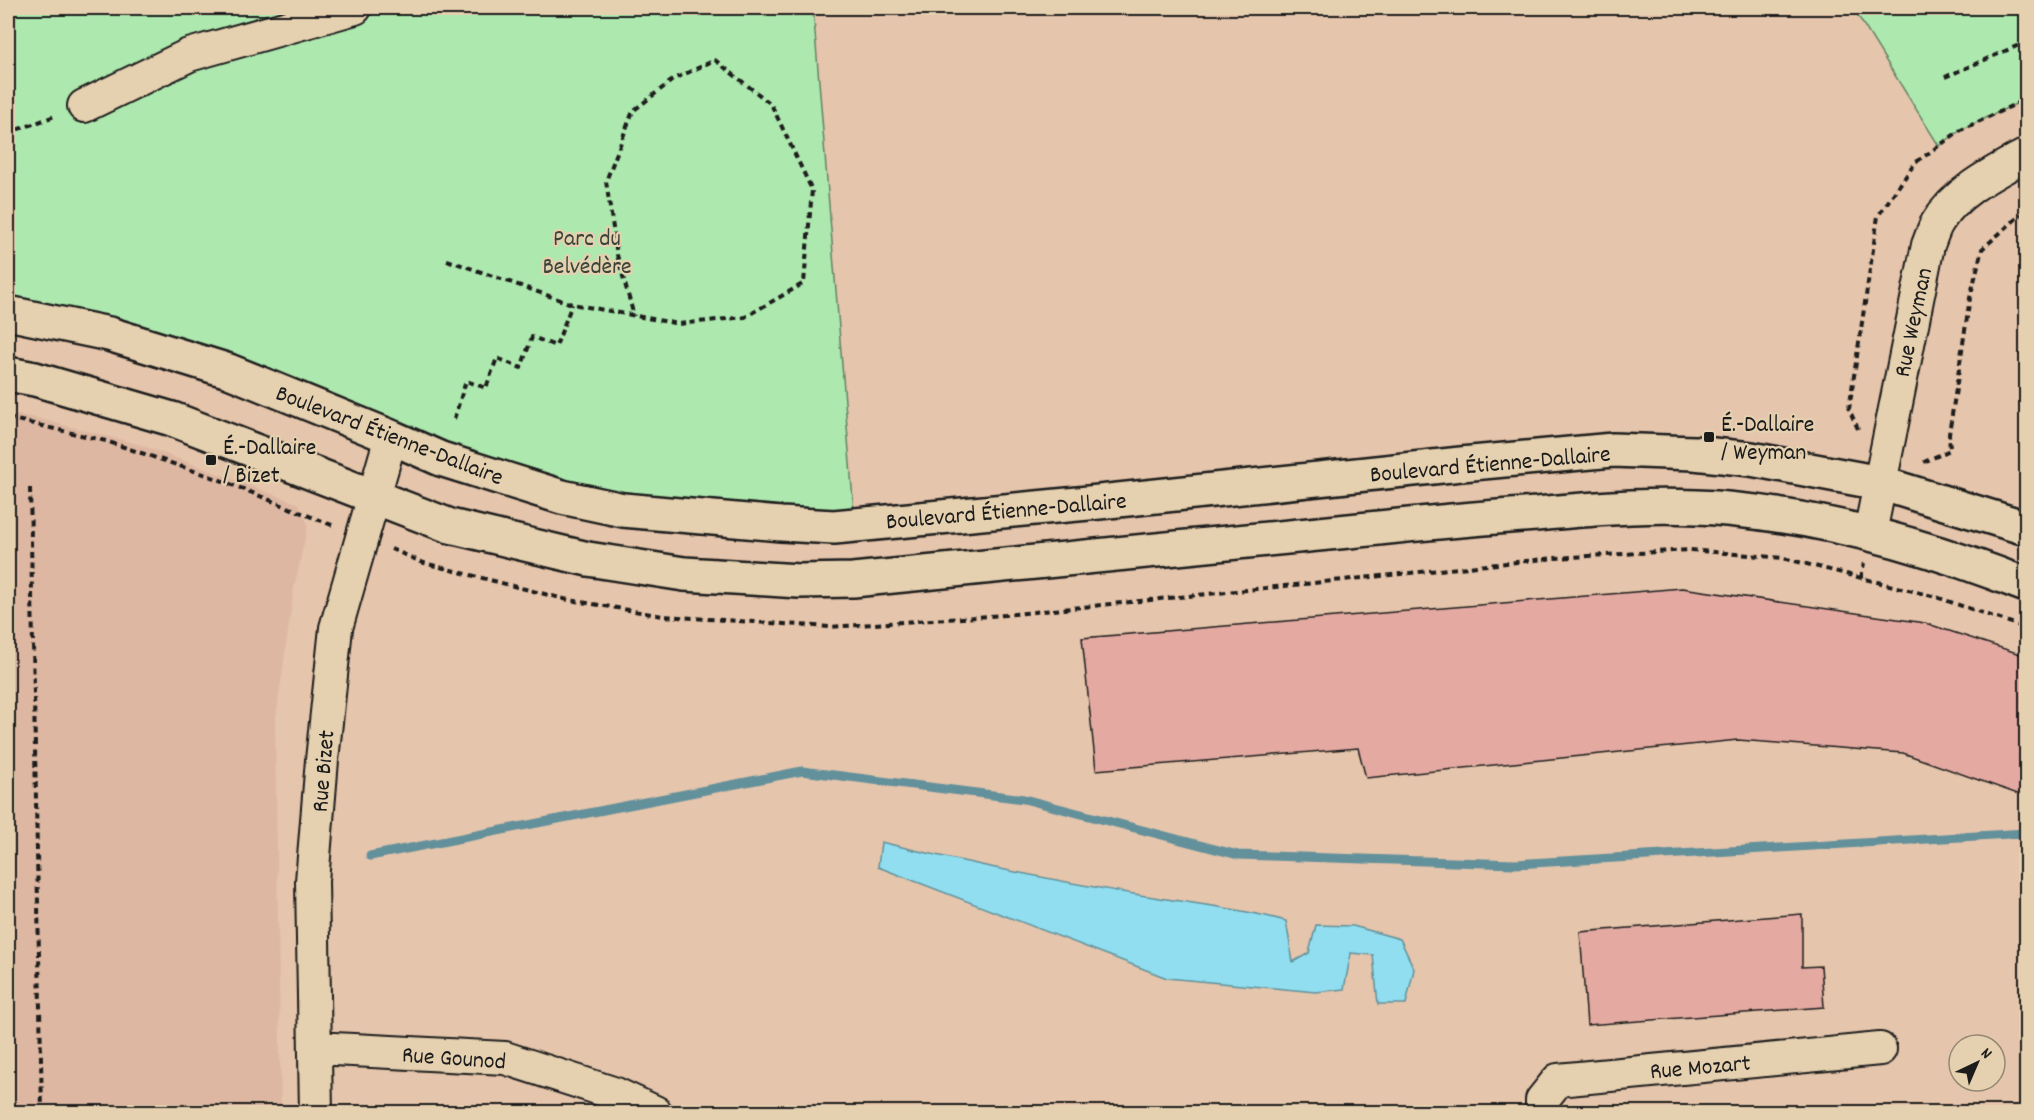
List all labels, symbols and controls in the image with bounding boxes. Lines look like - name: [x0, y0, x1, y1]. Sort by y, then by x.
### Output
- park label: Parc du Belvédère: [542, 223, 632, 285]
- street label: Rue Weyman: [1887, 265, 1943, 380]
- street label: Boulevard Étienne-Dallaire: [270, 378, 508, 496]
- place label: É.-Dallaire / Weyman: [1721, 409, 1814, 471]
- marker: É.-Dallaire / Weyman: [1702, 430, 1716, 444]
- place label: É.-Dallaire / Bizet: [223, 432, 316, 494]
- street label: Boulevard Étienne-Dallaire: [1369, 439, 1612, 493]
- marker: É.-Dallaire / Bizet: [204, 453, 218, 467]
- street label: Boulevard Étienne-Dallaire: [885, 486, 1128, 540]
- street label: Rue Bizet: [304, 729, 346, 814]
- north arrow: [1947, 1033, 2007, 1093]
- street label: Rue Gounod: [401, 1039, 507, 1081]
- text: N: [1975, 1043, 1997, 1065]
- street label: Rue Mozart: [1648, 1048, 1752, 1090]

